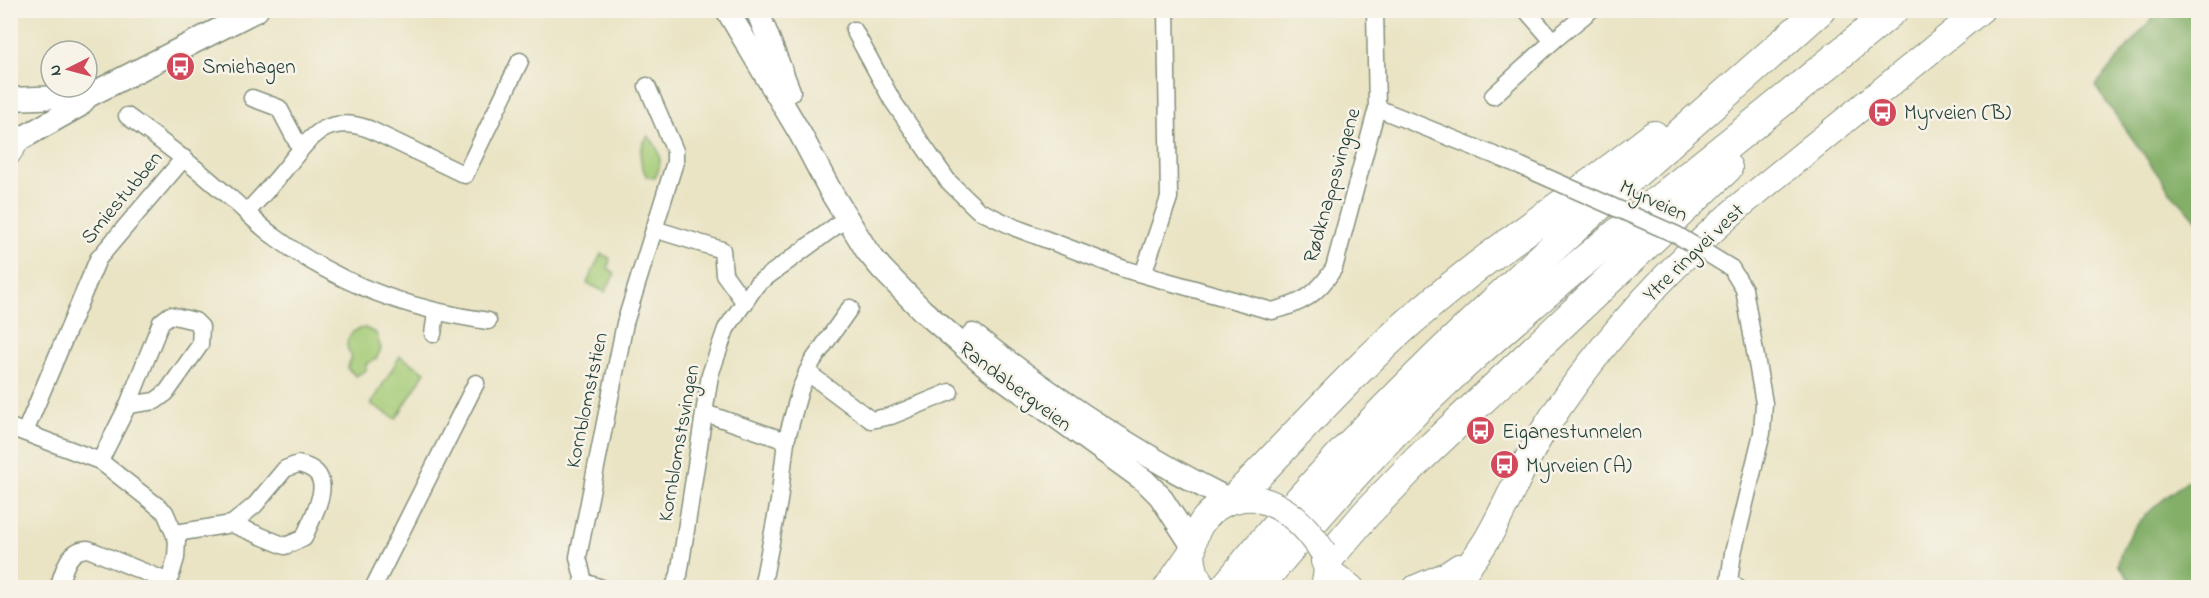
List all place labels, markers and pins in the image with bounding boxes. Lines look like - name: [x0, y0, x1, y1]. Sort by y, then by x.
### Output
- bus stop icon: Smiehagen: [165, 50, 197, 82]
- place label: Smiehagen: [202, 53, 296, 85]
- bus stop icon: Myrveien (B): [1867, 96, 1899, 128]
- place label: Myrveien (B): [1904, 99, 2011, 131]
- bus stop icon: Eiganestunnelen: [1465, 415, 1497, 447]
- place label: Eiganestunnelen: [1502, 418, 1642, 450]
- bus stop icon: Myrveien (A): [1489, 449, 1521, 481]
- place label: Myrveien (A): [1526, 452, 1632, 484]

